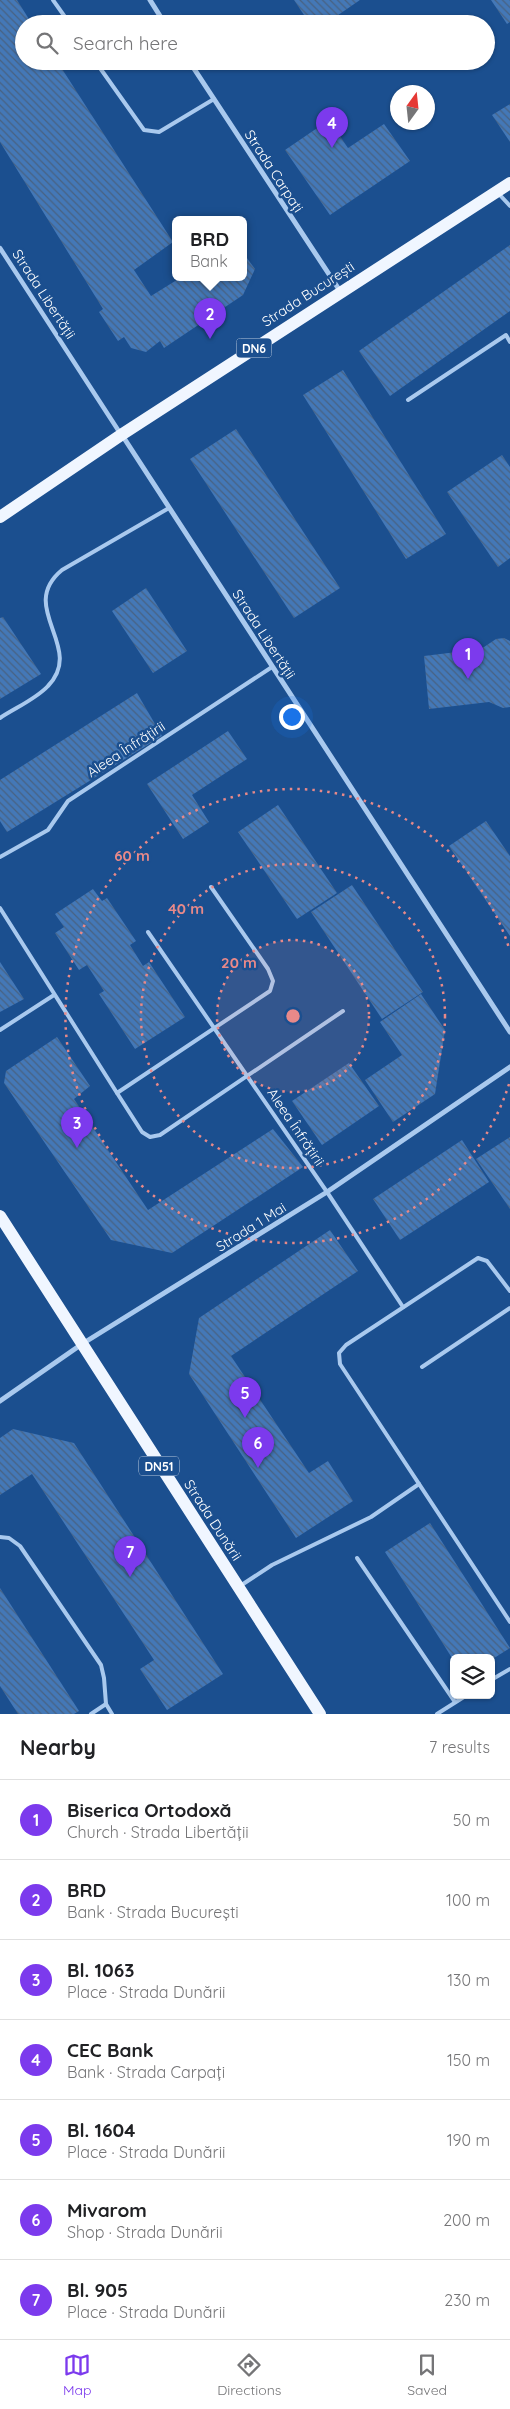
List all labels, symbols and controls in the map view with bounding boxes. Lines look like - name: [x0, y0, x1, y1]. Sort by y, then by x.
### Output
- search box: [15, 15, 495, 70]
- icon: search: [33, 29, 61, 57]
- text: Search here: [73, 31, 178, 55]
- north arrow: [390, 85, 435, 130]
- pin: 4: [316, 107, 348, 148]
- street label: Strada Carpați: [241, 126, 307, 216]
- popup: [172, 216, 247, 281]
- text: BRD: [190, 227, 229, 251]
- street label: Strada Libertății: [8, 246, 80, 342]
- text: Bank: [190, 251, 228, 271]
- street label: Strada București: [258, 257, 358, 331]
- pin: 2: [194, 298, 226, 339]
- road number: DN6: [236, 338, 272, 358]
- street label: Strada Libertății: [228, 586, 300, 682]
- pin: 1: [452, 638, 484, 679]
- your location: [279, 704, 305, 730]
- street label: Aleea Înfrățirii: [83, 717, 169, 781]
- text: 60 m: [114, 846, 150, 865]
- text: 40 m: [168, 899, 204, 918]
- text: 20 m: [221, 953, 257, 972]
- centre of rings: [284, 1007, 302, 1025]
- street label: Aleea Înfrățirii: [263, 1085, 329, 1169]
- pin: 3: [61, 1107, 93, 1148]
- street label: Strada 1 Mai: [213, 1198, 289, 1256]
- pin: 5: [229, 1377, 261, 1418]
- pin: 6: [242, 1427, 274, 1468]
- road number: DN51: [139, 1456, 179, 1475]
- street label: Strada Dunării: [180, 1476, 246, 1564]
- pin: 7: [114, 1536, 146, 1577]
- map controls: [450, 1654, 495, 1699]
- button: layers: [450, 1654, 495, 1699]
- text: Nearby: [20, 1734, 96, 1760]
- text: 7 results: [429, 1737, 490, 1757]
- text: Biserica Ortodoxă: [67, 1798, 231, 1822]
- text: 1: [33, 1810, 39, 1830]
- text: 50 m: [453, 1810, 490, 1830]
- text: Church · Strada Libertății: [67, 1822, 249, 1842]
- text: BRD: [67, 1878, 106, 1902]
- text: 2: [31, 1890, 41, 1910]
- text: 100 m: [446, 1890, 490, 1910]
- text: Bank · Strada București: [67, 1902, 239, 1922]
- text: Bl. 1063: [67, 1958, 134, 1982]
- text: 3: [32, 1970, 40, 1990]
- text: 130 m: [447, 1970, 490, 1990]
- text: Place · Strada Dunării: [67, 1982, 226, 2002]
- text: CEC Bank: [67, 2038, 154, 2062]
- text: 4: [31, 2050, 41, 2070]
- text: 150 m: [447, 2050, 490, 2070]
- text: Bank · Strada Carpați: [67, 2062, 225, 2082]
- text: Bl. 1604: [67, 2118, 135, 2142]
- text: 5: [31, 2130, 41, 2150]
- text: 190 m: [447, 2130, 490, 2150]
- text: Place · Strada Dunării: [67, 2142, 226, 2162]
- text: Mivarom: [67, 2198, 147, 2222]
- text: 6: [32, 2210, 40, 2230]
- text: 200 m: [443, 2210, 490, 2230]
- text: Shop · Strada Dunării: [67, 2222, 223, 2242]
- text: Bl. 905: [67, 2278, 128, 2302]
- text: 7: [32, 2290, 40, 2310]
- text: 230 m: [444, 2290, 490, 2310]
- text: Place · Strada Dunării: [67, 2302, 226, 2322]
- tab: Map: [63, 2351, 91, 2399]
- tab: Directions: [217, 2351, 281, 2399]
- tab: Saved: [407, 2351, 447, 2399]

